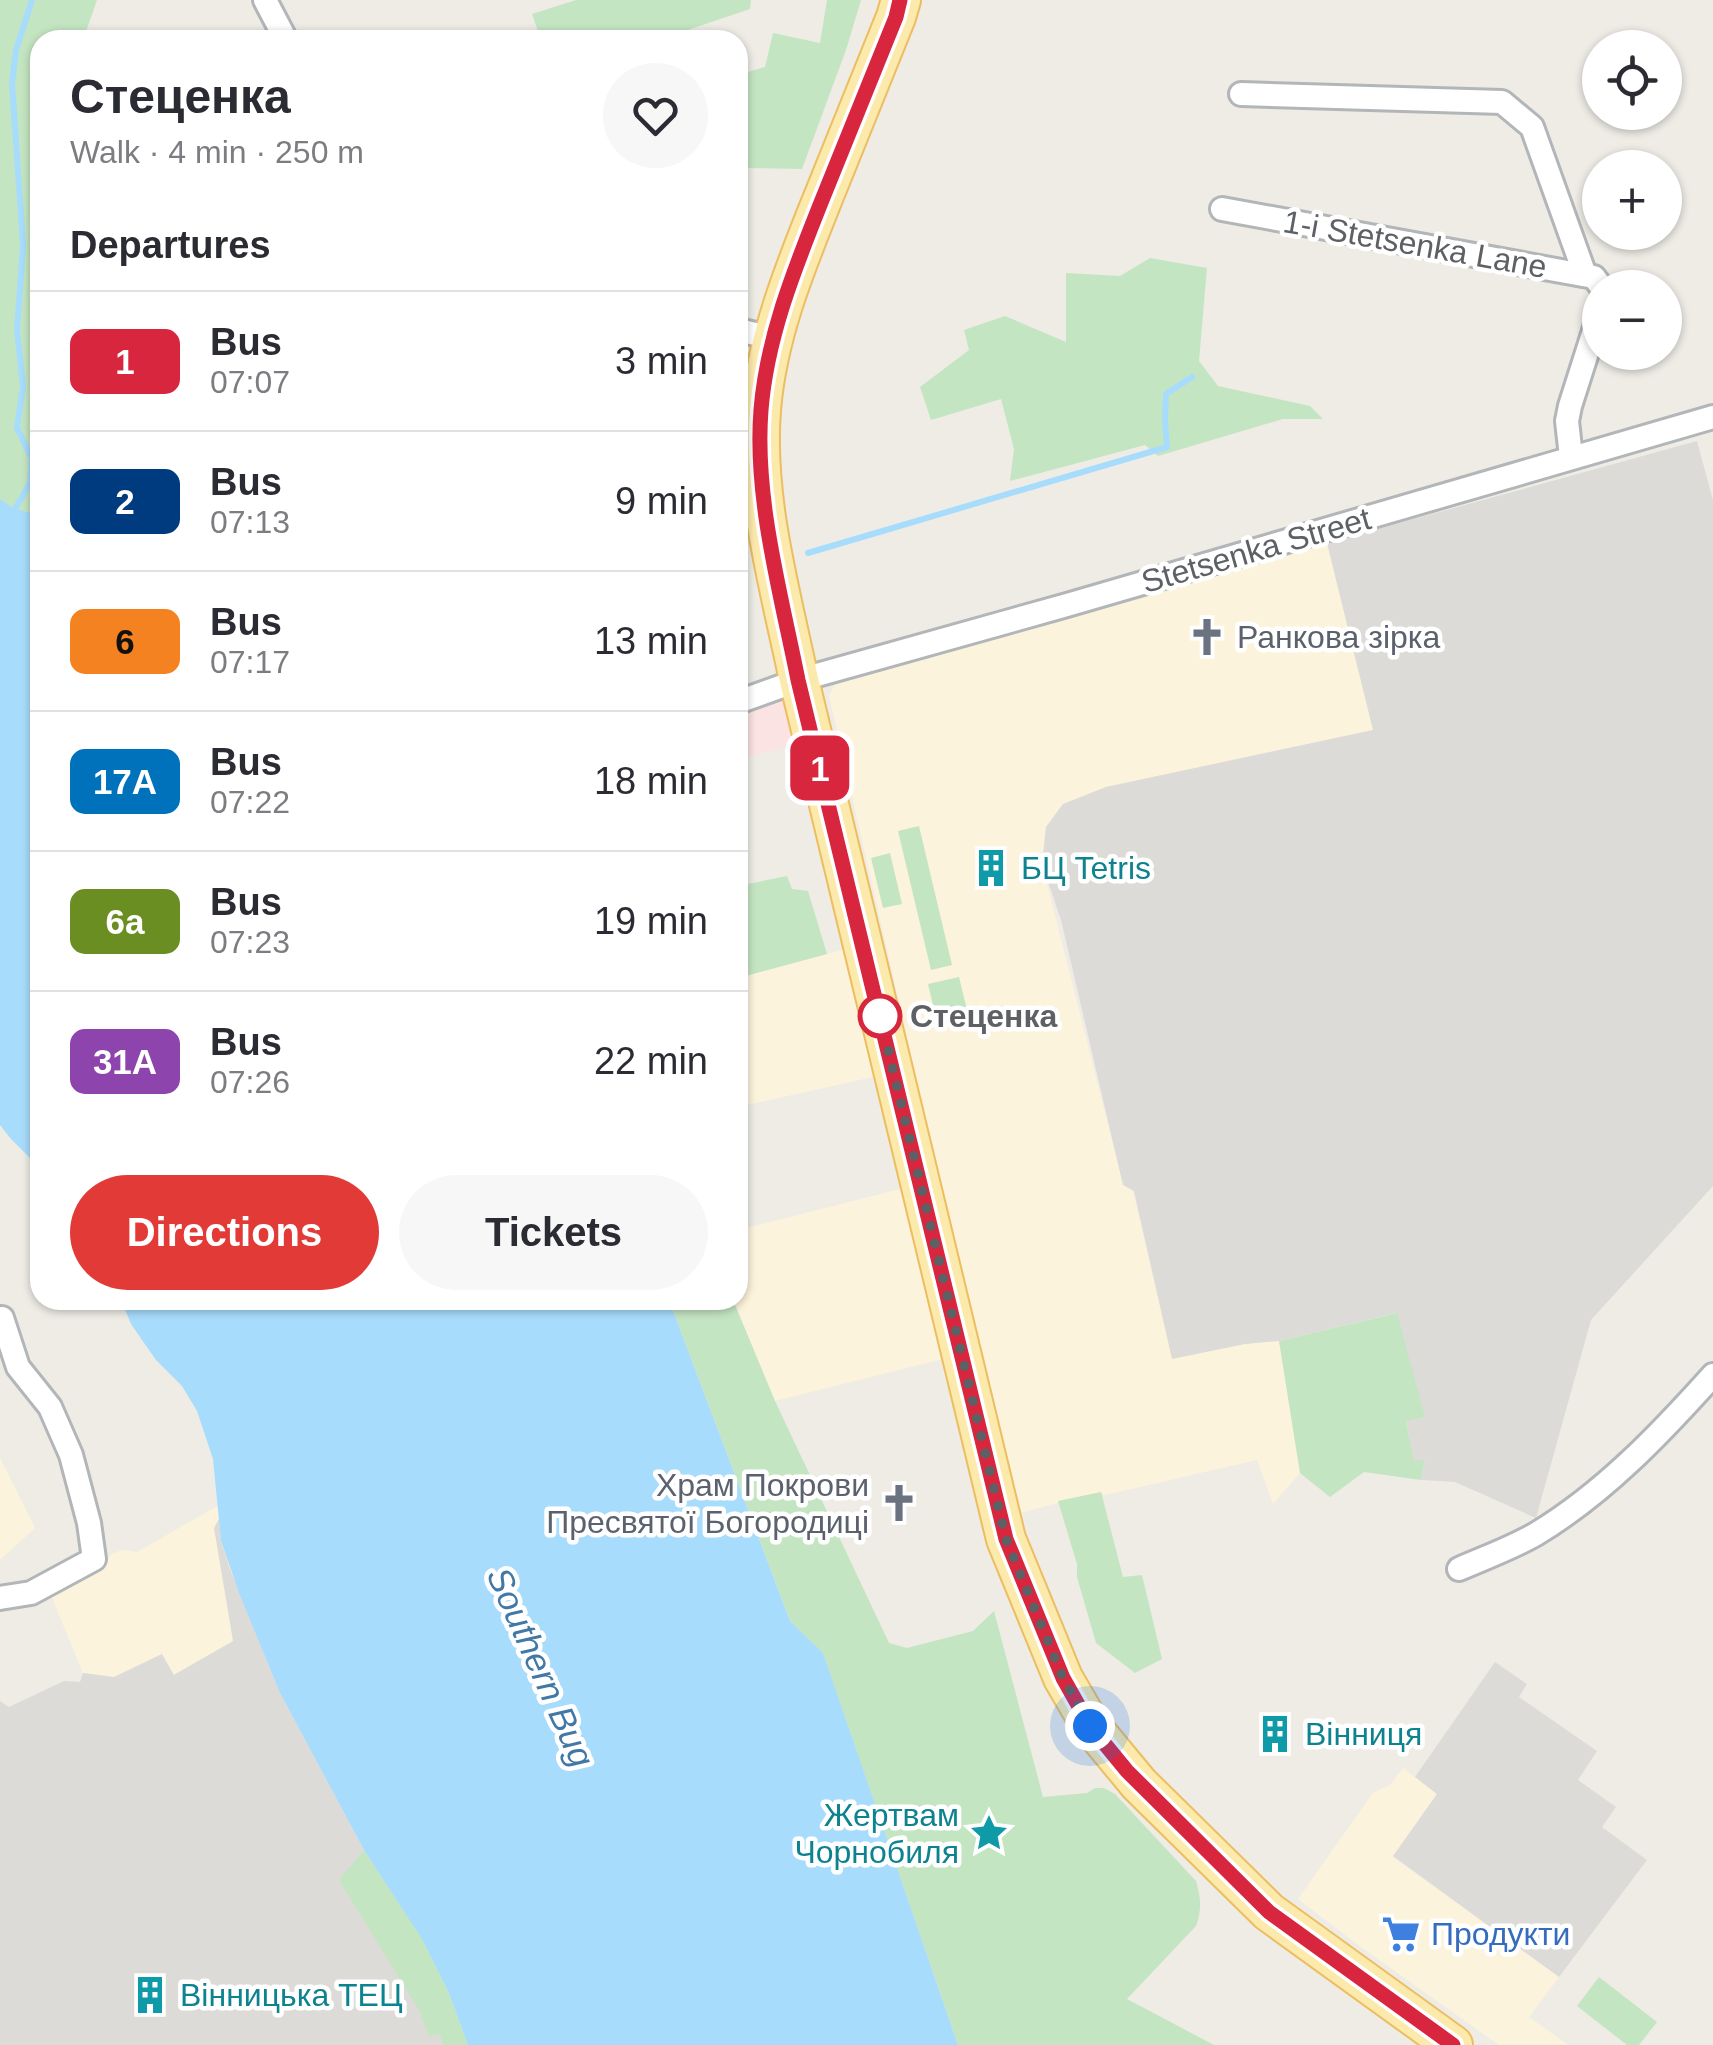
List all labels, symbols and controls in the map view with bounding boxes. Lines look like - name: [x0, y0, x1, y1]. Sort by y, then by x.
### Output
- map controls: [1582, 30, 1682, 370]
- button: locate: [1582, 30, 1682, 130]
- button: heart: [603, 63, 708, 168]
- text: Стеценка: [70, 70, 291, 123]
- text: Walk · 4 min · 250 m: [70, 134, 364, 170]
- button: +: [1582, 150, 1682, 250]
- street label: 1-i Stetsenka Lane: [1280, 203, 1550, 285]
- text: Departures: [70, 224, 271, 266]
- button: −: [1582, 270, 1682, 370]
- text: Bus: [210, 321, 282, 363]
- text: 3 min: [615, 340, 708, 382]
- text: 1: [115, 342, 135, 381]
- text: 07:07: [210, 364, 290, 400]
- text: Bus: [210, 461, 282, 503]
- text: 9 min: [615, 480, 708, 522]
- text: 2: [115, 482, 135, 521]
- street label: Stetsenka Street: [1137, 500, 1375, 600]
- text: 07:13: [210, 504, 290, 540]
- text: Bus: [210, 601, 282, 643]
- church icon: Ранкова зірка: [1186, 616, 1228, 658]
- place label: Ранкова зірка: [1237, 619, 1441, 655]
- text: 13 min: [594, 620, 708, 662]
- text: 6: [115, 622, 135, 661]
- text: 07:17: [210, 644, 290, 680]
- line badge: 1: [788, 736, 852, 800]
- text: Bus: [210, 741, 282, 783]
- text: 1: [810, 749, 830, 788]
- text: 18 min: [594, 760, 708, 802]
- text: 17А: [93, 762, 157, 801]
- text: 07:22: [210, 784, 290, 820]
- building icon: БЦ Tetris: [970, 847, 1012, 889]
- place label: БЦ Tetris: [1021, 850, 1151, 886]
- text: Bus: [210, 881, 282, 923]
- text: 19 min: [594, 900, 708, 942]
- text: 6а: [106, 902, 144, 941]
- text: 07:23: [210, 924, 290, 960]
- marker: Стеценка: [859, 995, 901, 1037]
- place label: Стеценка: [910, 998, 1057, 1034]
- text: Bus: [210, 1021, 282, 1063]
- text: 22 min: [594, 1040, 708, 1082]
- text: 31А: [93, 1042, 157, 1081]
- text: 07:26: [210, 1064, 290, 1100]
- button: Directions: [70, 1175, 379, 1290]
- button: Tickets: [399, 1175, 708, 1290]
- place label: Храм Покрови Пресвятої Богородиці: [546, 1467, 869, 1540]
- church icon: Храм Покрови Пресвятої Богородиці: [878, 1482, 920, 1524]
- water label: Southern Bug: [480, 1561, 603, 1773]
- your location: [1065, 1701, 1115, 1751]
- building icon: Вінниця: [1254, 1713, 1296, 1755]
- place label: Вінниця: [1305, 1716, 1422, 1752]
- place label: Жертвам Чорнобиля: [794, 1797, 959, 1870]
- place icon: Жертвам Чорнобиля: [968, 1812, 1010, 1854]
- supermarket icon: Продукти: [1380, 1913, 1422, 1955]
- place label: Продукти: [1431, 1916, 1570, 1952]
- building icon: Вінницька ТЕЦ: [129, 1974, 171, 2016]
- place label: Вінницька ТЕЦ: [180, 1977, 403, 2013]

